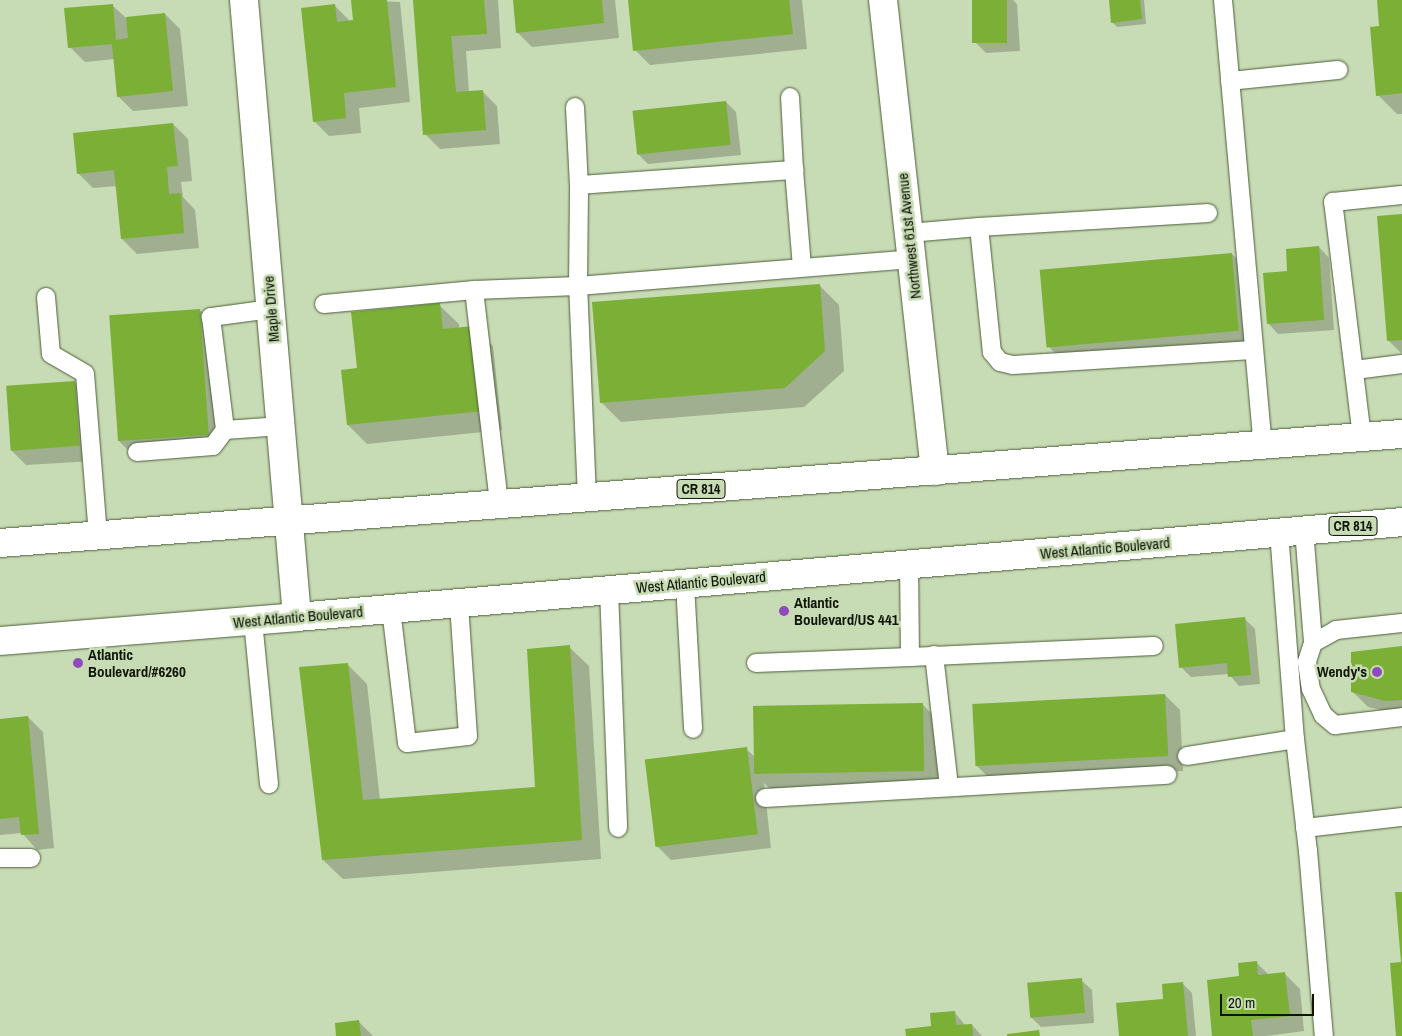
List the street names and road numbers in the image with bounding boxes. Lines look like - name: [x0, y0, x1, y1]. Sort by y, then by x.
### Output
- street label: Northwest 61st Avenue: [893, 172, 925, 300]
- street label: Maple Drive: [259, 275, 283, 343]
- road number: CR 814: [676, 478, 726, 500]
- road number: CR 814: [1328, 514, 1378, 538]
- street label: West Atlantic Boulevard: [1039, 533, 1171, 563]
- street label: West Atlantic Boulevard: [635, 567, 767, 597]
- street label: West Atlantic Boulevard: [232, 602, 364, 632]

